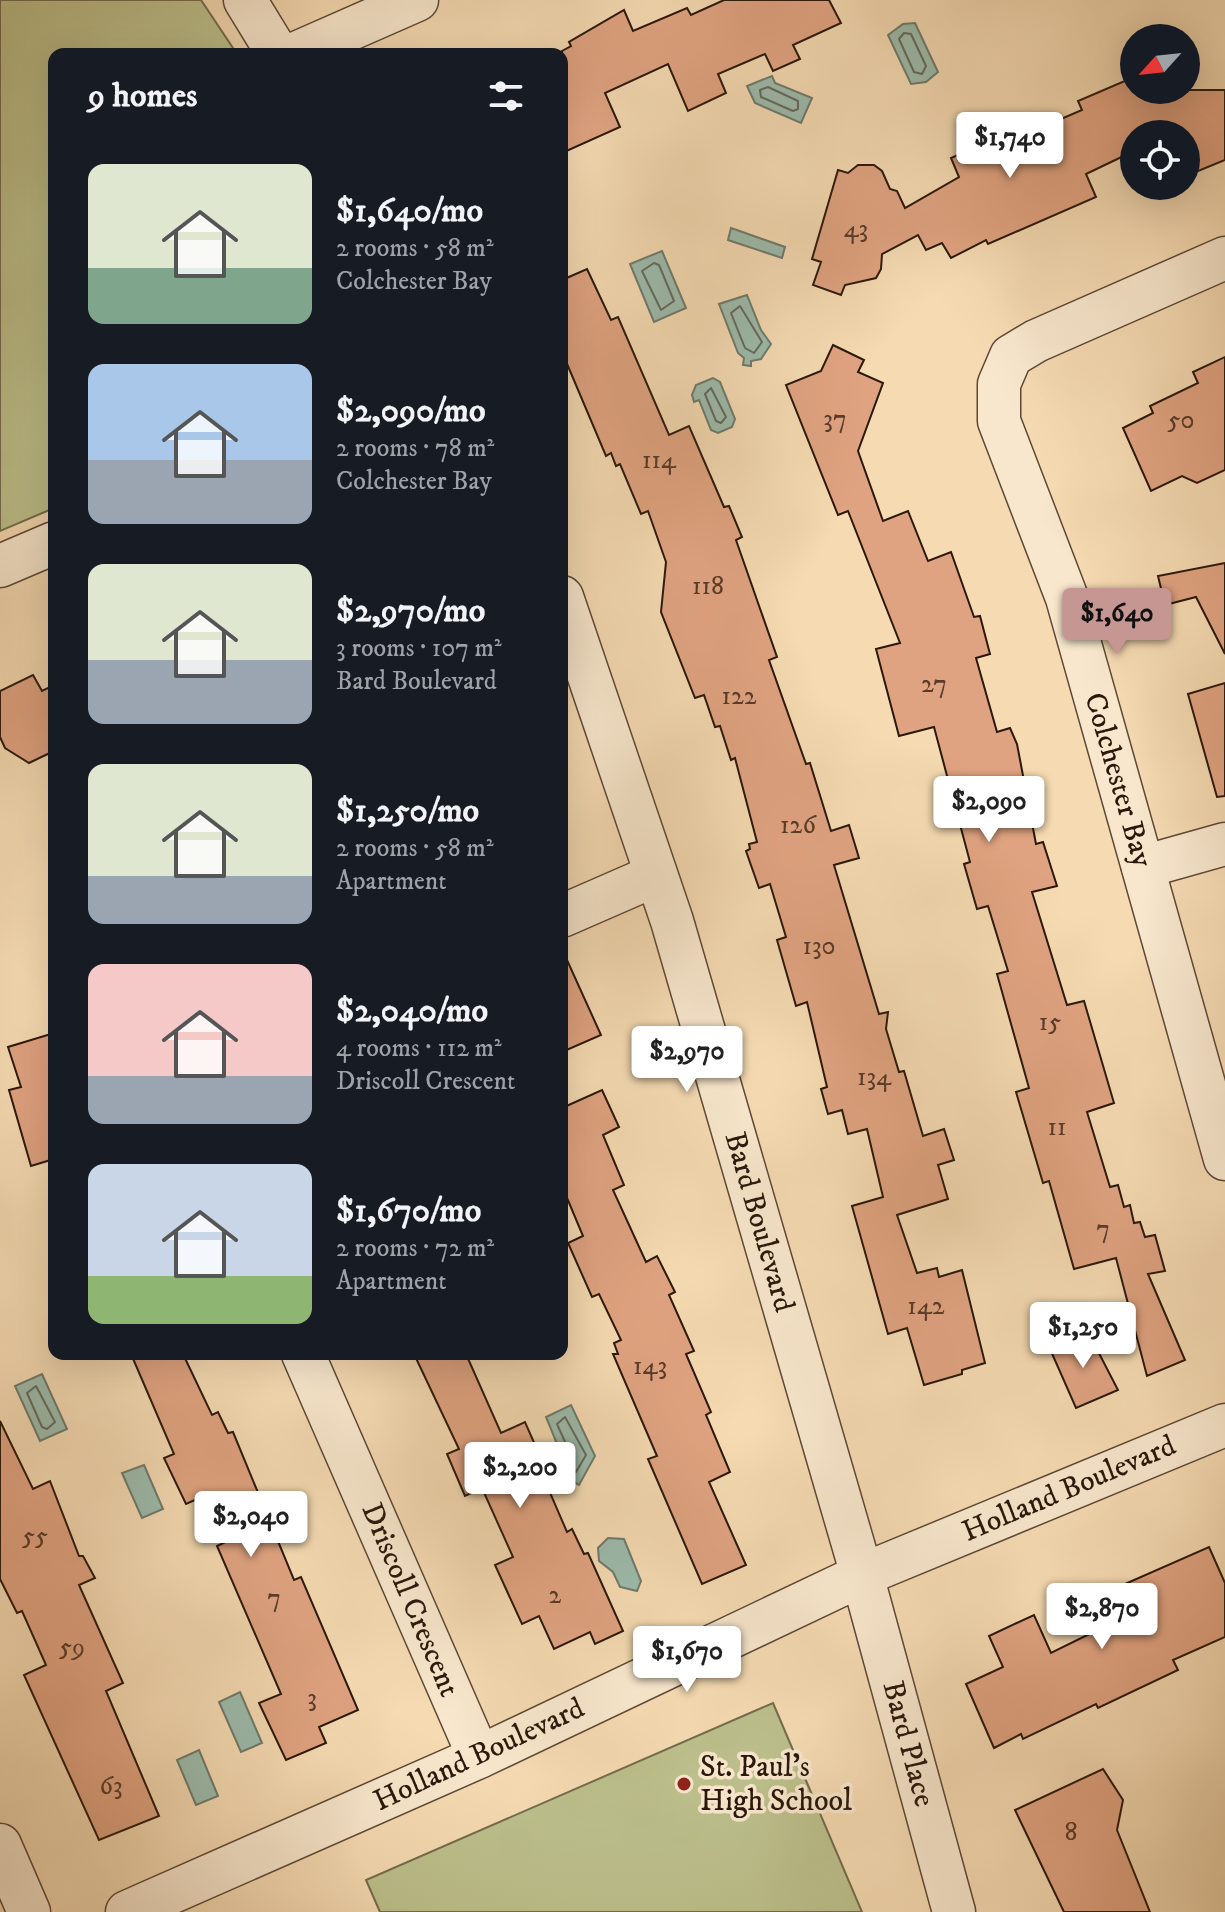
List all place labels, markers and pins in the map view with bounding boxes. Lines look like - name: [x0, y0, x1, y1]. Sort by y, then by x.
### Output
- pin: $1,740: [945, 112, 1075, 180]
- pin: $1,640: [1052, 588, 1182, 656]
- pin: $2,090: [924, 776, 1054, 844]
- pin: $2,970: [622, 1026, 752, 1094]
- pin: $1,250: [1018, 1302, 1148, 1370]
- pin: $2,200: [455, 1442, 585, 1510]
- pin: $2,040: [186, 1491, 316, 1559]
- pin: $2,870: [1037, 1583, 1167, 1651]
- pin: $1,670: [622, 1626, 752, 1694]
- place label: St. Paul's High School: [700, 1749, 852, 1820]
- marker: St. Paul's High School: [675, 1775, 693, 1793]

